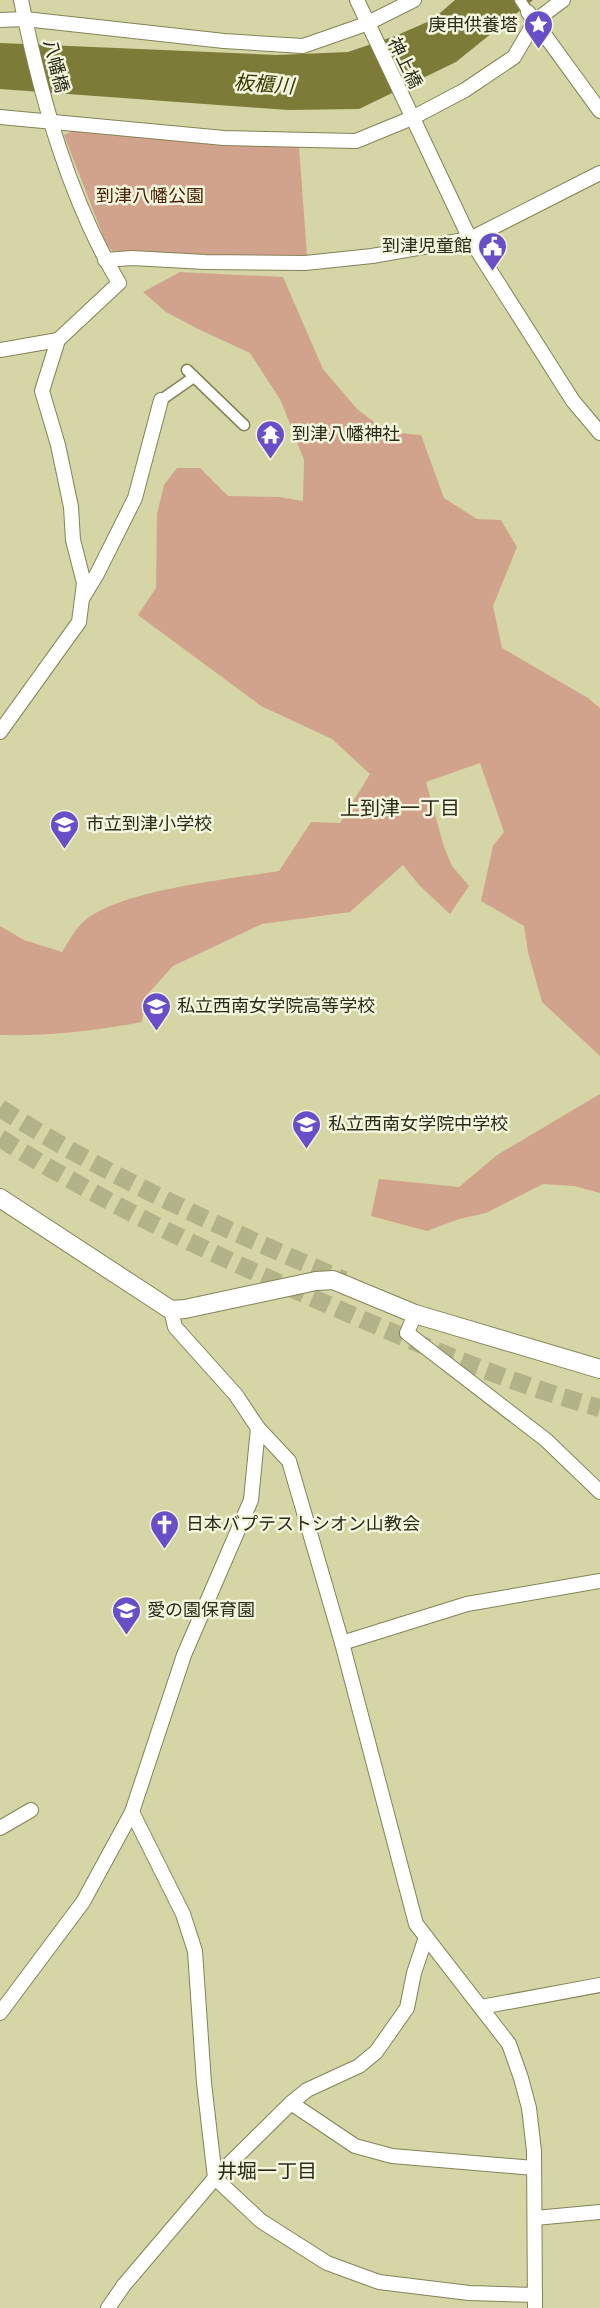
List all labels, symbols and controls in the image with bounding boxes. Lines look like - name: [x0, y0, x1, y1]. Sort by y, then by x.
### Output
- place icon: 庚申供養塔: [523, 9, 555, 51]
- place label: 庚申供養塔: [428, 15, 518, 35]
- street label: 神上橋: [384, 34, 426, 92]
- street label: 八幡橋: [40, 37, 72, 95]
- water label: 板櫃川: [233, 71, 297, 97]
- park label: 到津八幡公園: [96, 186, 204, 206]
- public building icon: 到津児童館: [477, 230, 509, 272]
- place label: 到津児童館: [382, 236, 472, 256]
- temple icon: 到津八幡神社: [255, 418, 287, 460]
- place label: 到津八幡神社: [292, 424, 400, 444]
- district label: 上到津一丁目: [340, 797, 460, 819]
- school or university icon: 市立到津小学校: [49, 808, 81, 850]
- place label: 市立到津小学校: [86, 814, 212, 834]
- school or university icon: 私立西南女学院高等学校: [140, 990, 172, 1032]
- place label: 私立西南女学院高等学校: [177, 996, 375, 1016]
- school or university icon: 私立西南女学院中学校: [291, 1108, 323, 1150]
- place label: 私立西南女学院中学校: [328, 1114, 508, 1134]
- church icon: 日本バプテストシオン山教会: [149, 1508, 181, 1550]
- place label: 日本バプテストシオン山教会: [186, 1514, 420, 1534]
- school or university icon: 愛の園保育園: [110, 1594, 142, 1636]
- place label: 愛の園保育園: [147, 1600, 255, 1620]
- district label: 井堀一丁目: [217, 2160, 317, 2182]

